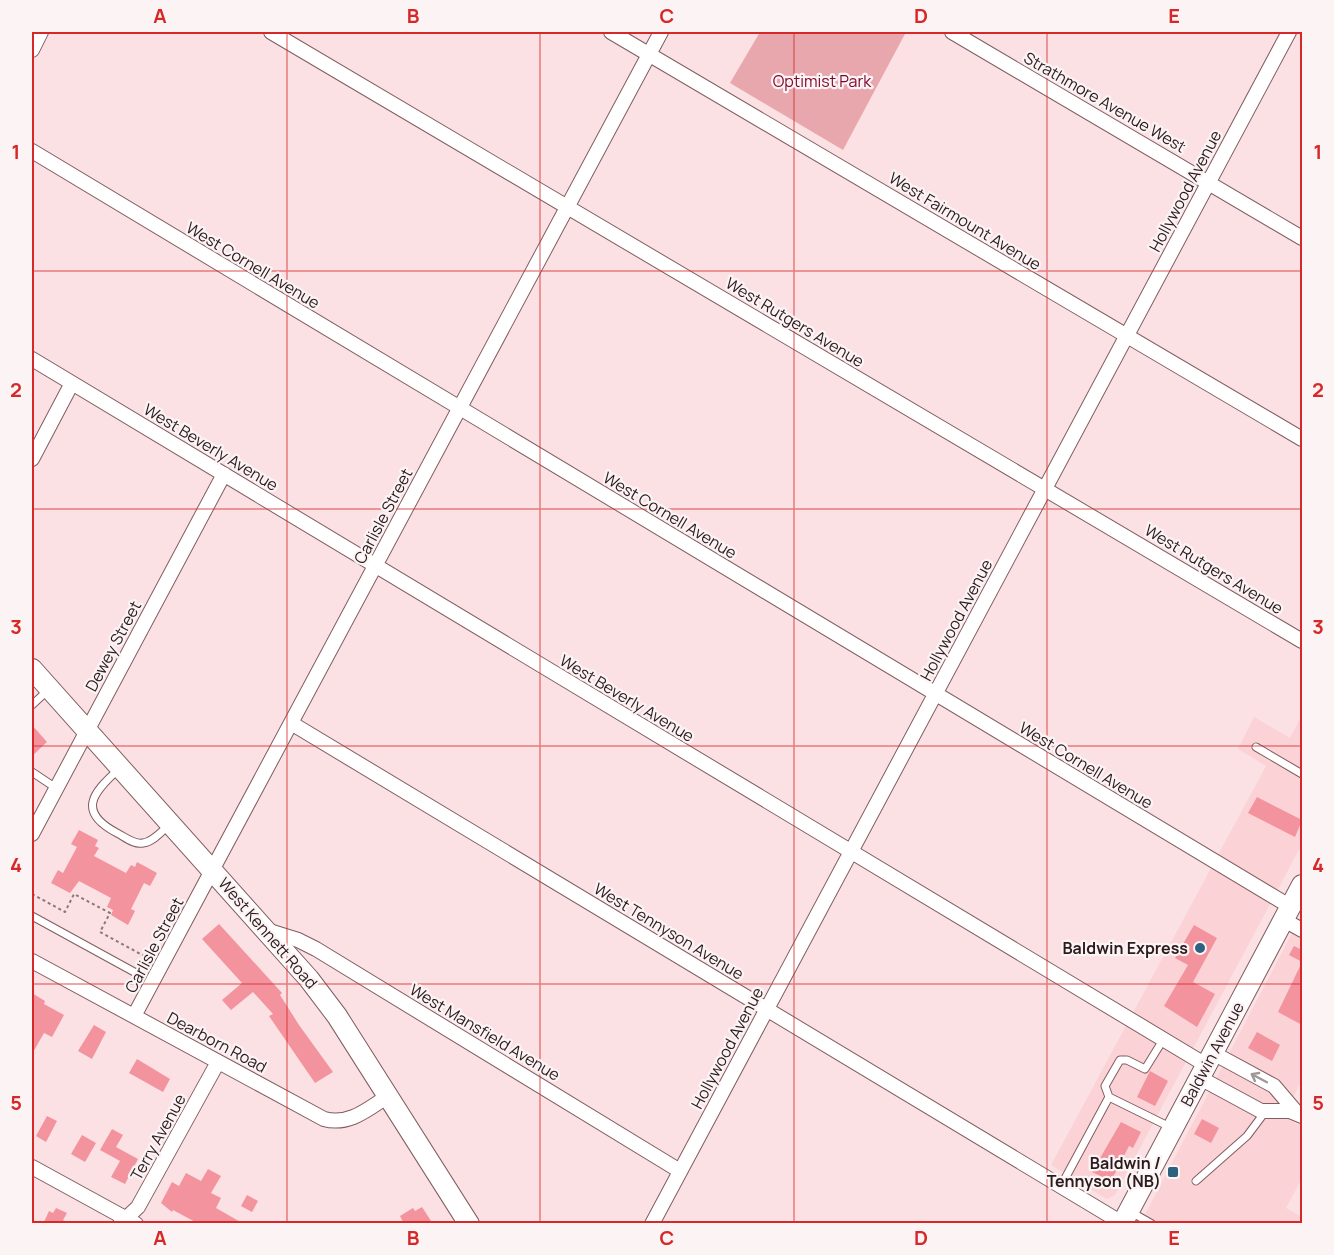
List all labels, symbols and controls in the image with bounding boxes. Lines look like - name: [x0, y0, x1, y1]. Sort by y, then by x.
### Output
- text: A: [153, 2, 167, 29]
- text: B: [407, 2, 420, 29]
- text: C: [660, 2, 674, 29]
- text: D: [914, 2, 928, 29]
- text: E: [1168, 2, 1180, 29]
- street label: Strathmore Avenue West: [1020, 47, 1190, 157]
- park label: Optimist Park: [773, 70, 872, 92]
- street label: Hollywood Avenue: [1144, 126, 1226, 256]
- text: 1: [12, 138, 20, 165]
- text: 1: [1314, 138, 1322, 165]
- street label: West Fairmount Avenue: [885, 167, 1045, 275]
- street label: West Cornell Avenue: [182, 216, 324, 314]
- street label: West Rutgers Avenue: [722, 272, 868, 372]
- text: 2: [10, 376, 22, 403]
- text: 2: [1312, 376, 1324, 403]
- street label: West Beverly Avenue: [140, 398, 282, 496]
- street label: Carlisle Street: [349, 464, 417, 568]
- street label: West Cornell Avenue: [599, 466, 741, 564]
- street label: West Rutgers Avenue: [1141, 519, 1287, 619]
- street label: Hollywood Avenue: [915, 555, 997, 685]
- street label: Dewey Street: [80, 597, 146, 695]
- text: 3: [10, 613, 22, 640]
- text: 3: [1312, 613, 1324, 640]
- street label: West Beverly Avenue: [556, 649, 698, 747]
- street label: West Cornell Avenue: [1015, 716, 1157, 814]
- text: 4: [10, 851, 22, 878]
- text: 4: [1312, 851, 1324, 878]
- street label: West Kennett Road: [214, 873, 322, 993]
- street label: West Tennyson Avenue: [590, 877, 748, 985]
- street label: Carlisle Street: [120, 893, 188, 997]
- place label: Baldwin Express: [1063, 937, 1188, 959]
- marker: Baldwin Express: [1193, 941, 1207, 955]
- street label: West Mansfield Avenue: [406, 978, 564, 1086]
- street label: Hollywood Avenue: [686, 983, 768, 1113]
- street label: Baldwin Avenue: [1175, 998, 1249, 1110]
- street label: Dearborn Road: [163, 1006, 271, 1078]
- one-way arrow: [1251, 1072, 1268, 1084]
- text: 5: [10, 1089, 22, 1116]
- text: 5: [1312, 1089, 1324, 1116]
- street label: Terry Avenue: [125, 1090, 191, 1184]
- place label: Baldwin / Tennyson (NB): [1047, 1152, 1161, 1192]
- marker: Baldwin / Tennyson (NB): [1166, 1165, 1180, 1179]
- text: A: [153, 1224, 167, 1251]
- text: B: [407, 1224, 420, 1251]
- text: C: [660, 1224, 674, 1251]
- text: D: [914, 1224, 928, 1251]
- text: E: [1168, 1224, 1180, 1251]

